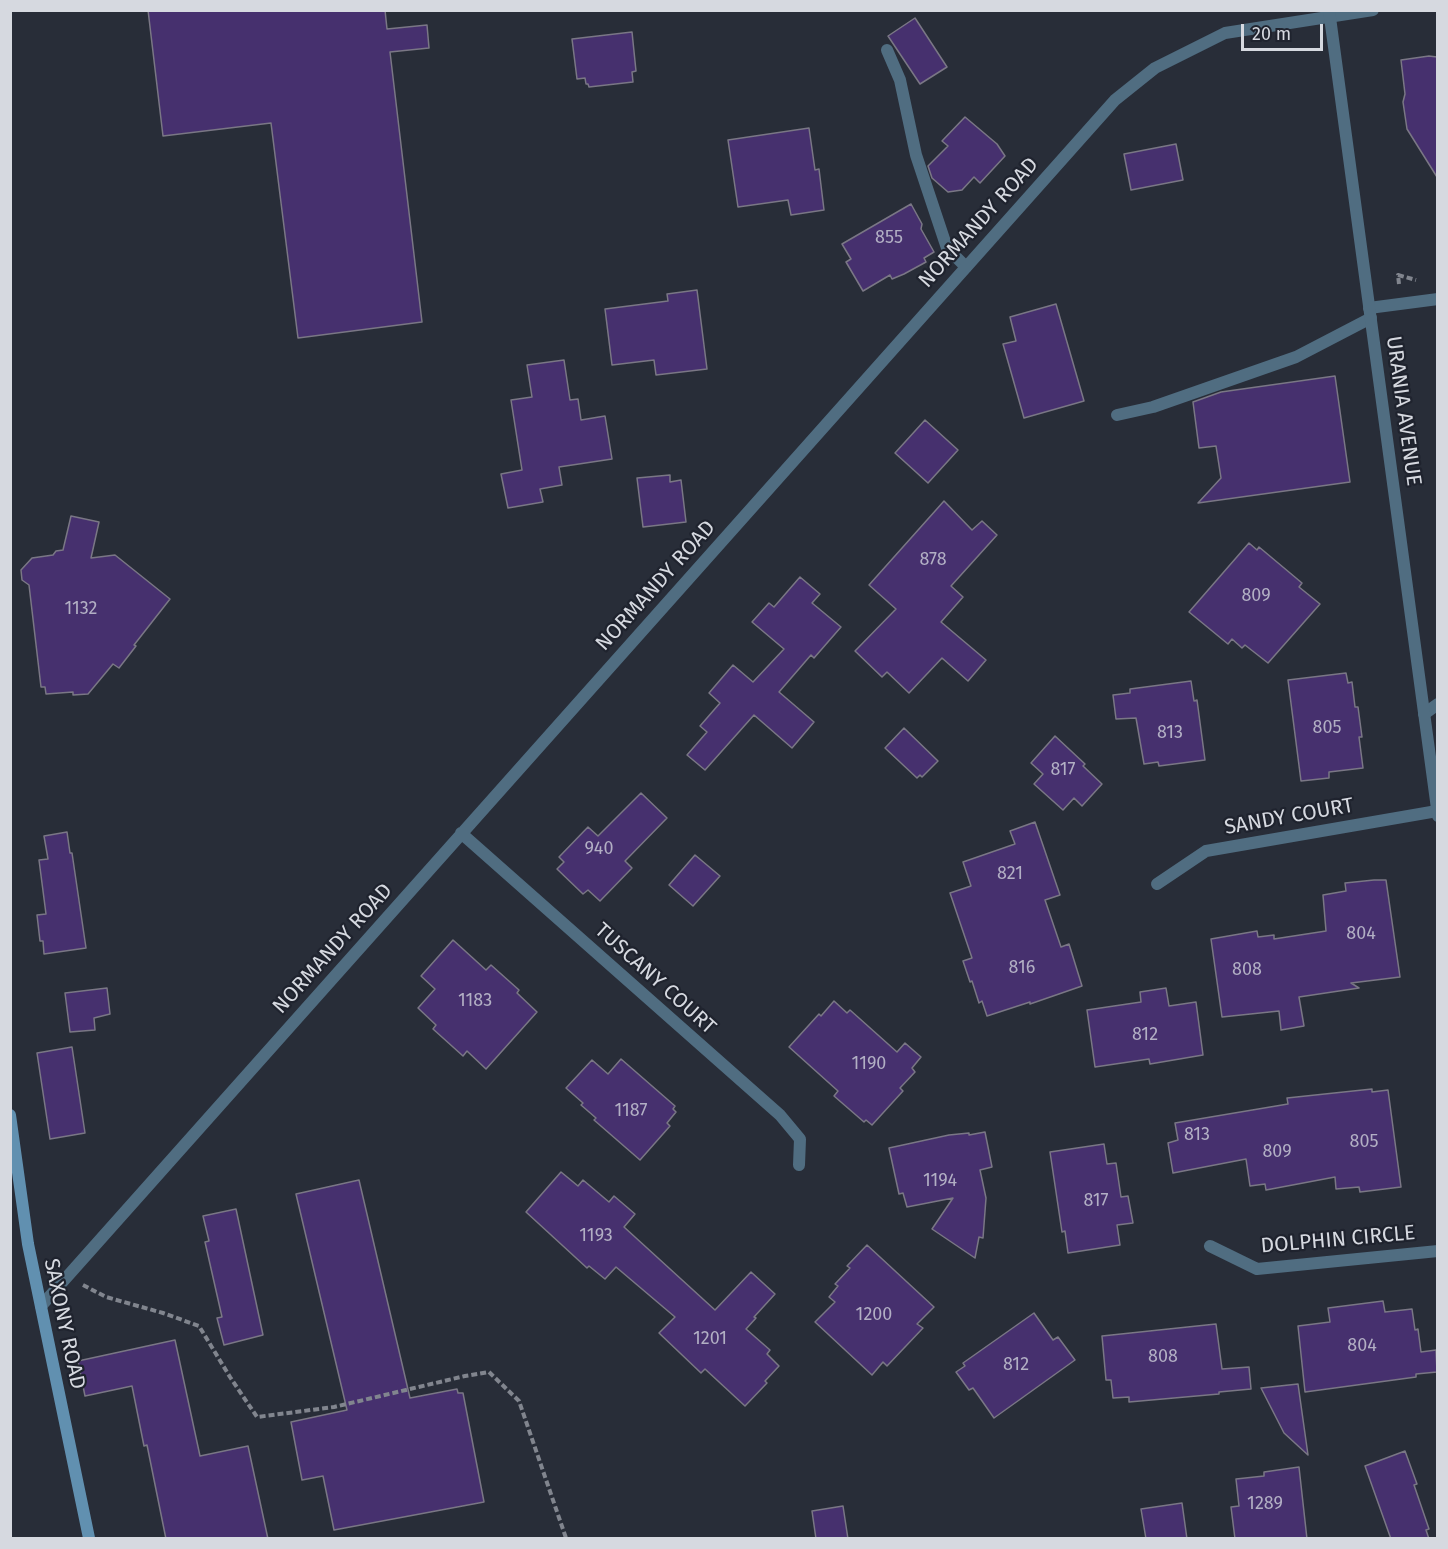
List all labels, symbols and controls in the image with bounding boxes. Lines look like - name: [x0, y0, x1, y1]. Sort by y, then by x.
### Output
- scale bar: [1244, 12, 1326, 50]
- text: 20 m: [1252, 23, 1291, 45]
- street label: NORMANDY ROAD: [914, 153, 1044, 293]
- house number: 855: [875, 227, 903, 249]
- street label: URANIA AVENUE: [1380, 335, 1426, 487]
- street label: NORMANDY ROAD: [591, 516, 721, 656]
- house number: 878: [919, 549, 947, 571]
- house number: 809: [1241, 585, 1271, 607]
- house number: 1132: [64, 598, 98, 620]
- house number: 805: [1313, 717, 1341, 739]
- house number: 813: [1157, 722, 1183, 744]
- house number: 817: [1050, 759, 1076, 781]
- street label: SANDY COURT: [1222, 793, 1356, 841]
- house number: 940: [585, 838, 613, 860]
- house number: 821: [997, 863, 1023, 885]
- street label: NORMANDY ROAD: [268, 879, 398, 1019]
- street label: TUSCANY COURT: [589, 918, 721, 1040]
- house number: 804: [1346, 923, 1376, 945]
- house number: 816: [1009, 957, 1035, 979]
- house number: 808: [1232, 959, 1262, 981]
- house number: 1183: [458, 990, 492, 1012]
- house number: 812: [1132, 1024, 1158, 1046]
- house number: 1190: [852, 1053, 886, 1075]
- house number: 1187: [615, 1100, 647, 1122]
- house number: 813: [1184, 1124, 1210, 1146]
- house number: 805: [1350, 1131, 1378, 1153]
- house number: 809: [1262, 1141, 1292, 1163]
- house number: 1194: [923, 1170, 957, 1192]
- house number: 817: [1083, 1190, 1109, 1212]
- street label: DOLPHIN CIRCLE: [1260, 1221, 1416, 1259]
- house number: 1193: [579, 1225, 613, 1247]
- street label: SAXONY ROAD: [38, 1256, 90, 1392]
- house number: 1200: [856, 1304, 892, 1326]
- house number: 1201: [693, 1328, 727, 1350]
- house number: 804: [1347, 1335, 1377, 1357]
- house number: 808: [1148, 1346, 1178, 1368]
- house number: 812: [1003, 1354, 1029, 1376]
- house number: 1289: [1247, 1493, 1283, 1515]

